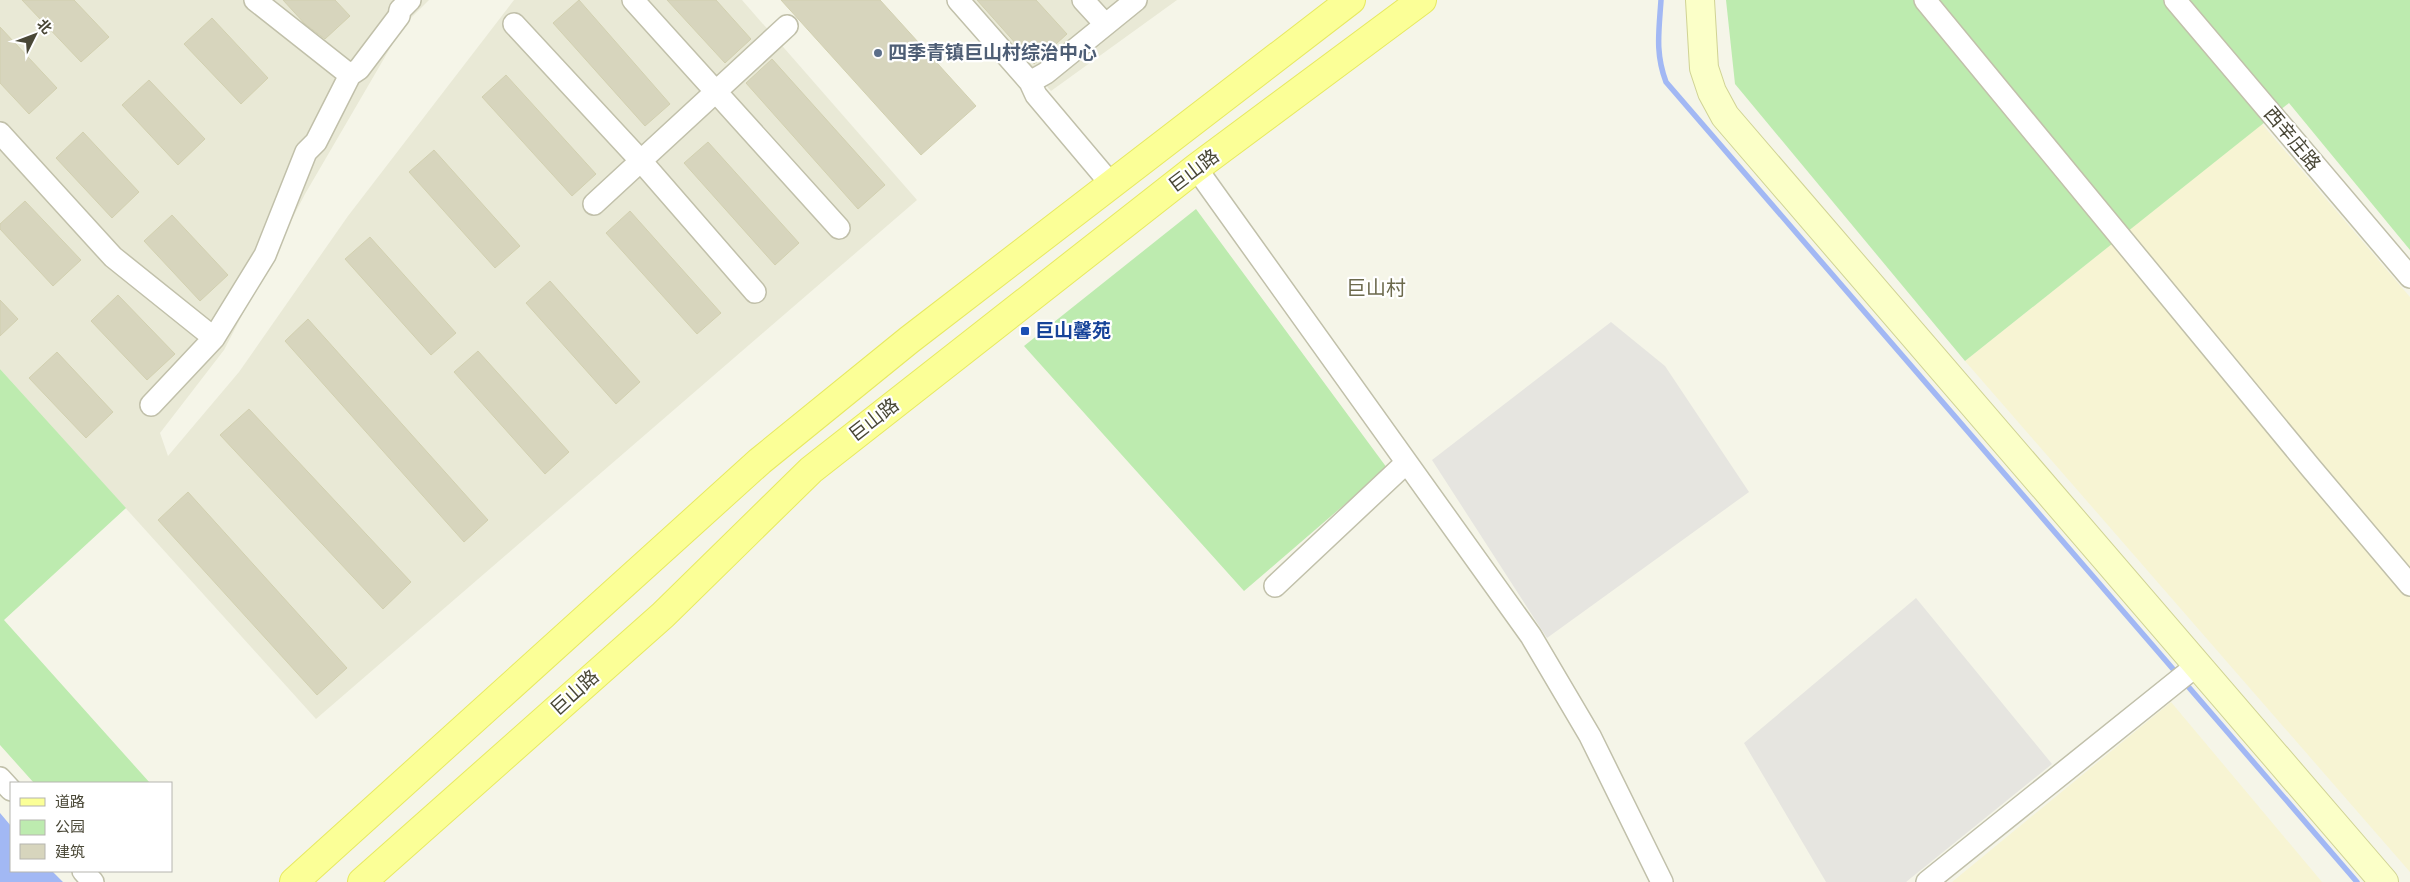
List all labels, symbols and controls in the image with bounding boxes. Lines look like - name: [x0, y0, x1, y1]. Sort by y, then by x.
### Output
- north arrow: [10, 10, 60, 60]
- text: 北: [33, 16, 55, 38]
- place label: 四季青镇巨山村综治中心: [888, 42, 1097, 64]
- marker: 四季青镇巨山村综治中心: [872, 47, 884, 59]
- street label: 西辛庄路: [2259, 103, 2325, 175]
- street label: 巨山路: [1165, 145, 1223, 197]
- district label: 巨山村: [1346, 277, 1406, 300]
- place label: 巨山馨苑: [1035, 320, 1111, 342]
- marker: 巨山馨苑: [1019, 325, 1031, 337]
- street label: 巨山路: [845, 394, 903, 446]
- street label: 巨山路: [546, 666, 604, 720]
- legend: [10, 782, 172, 872]
- text: 道路: [55, 793, 85, 811]
- text: 公园: [55, 818, 85, 836]
- text: 建筑: [55, 843, 85, 861]

